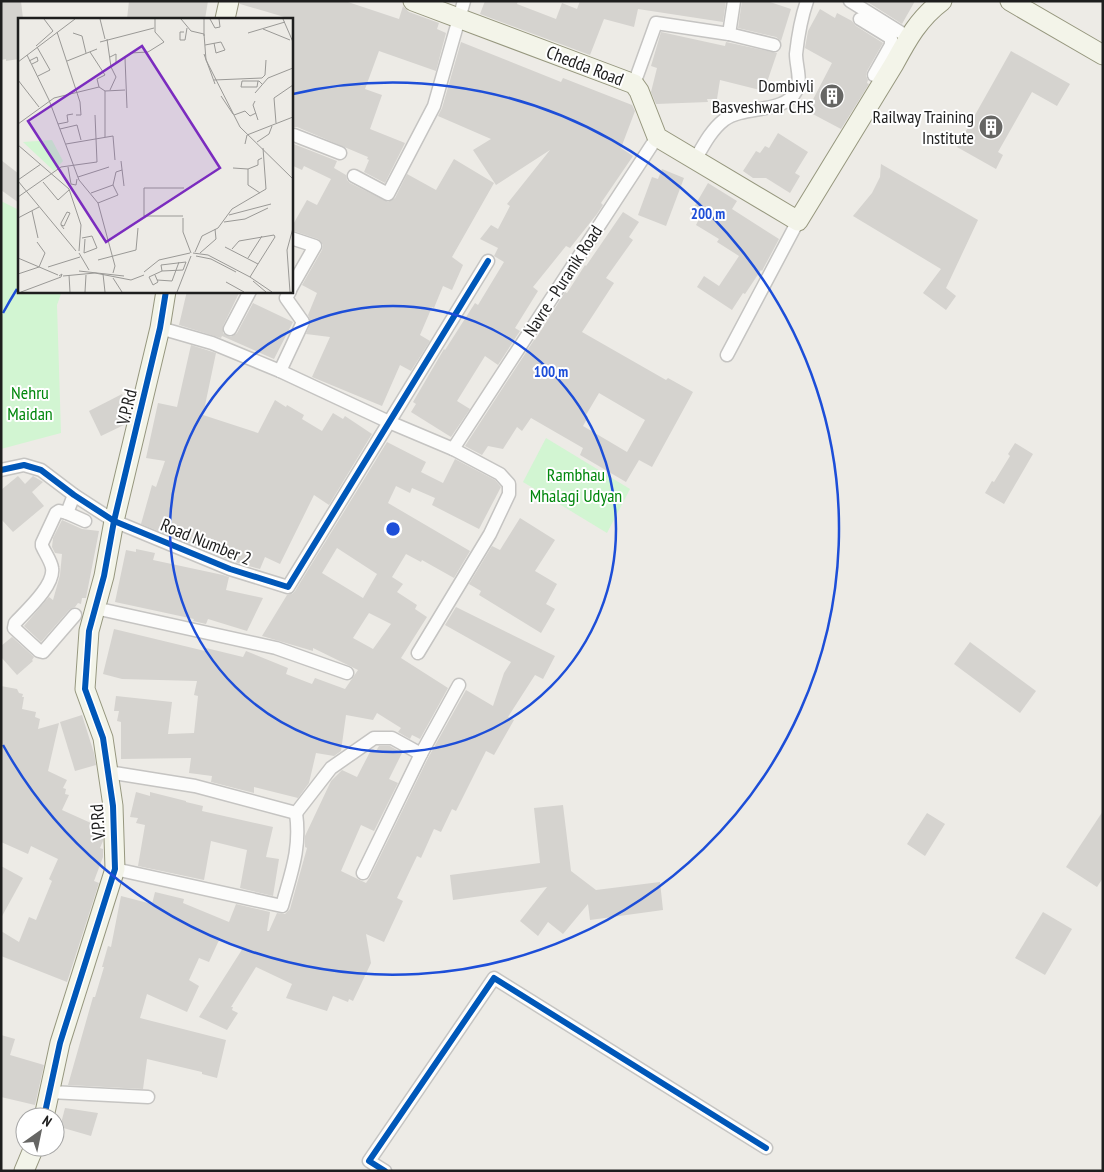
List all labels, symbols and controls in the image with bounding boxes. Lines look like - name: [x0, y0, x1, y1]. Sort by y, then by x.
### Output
- inset map: [18, 18, 292, 292]
- street label: Chedda Road: [543, 40, 627, 91]
- place label: Dombivli Basveshwar CHS: [712, 74, 814, 118]
- building icon: Dombivli Basveshwar CHS: [819, 83, 845, 109]
- place label: Railway Training Institute: [873, 105, 974, 149]
- building icon: Railway Training Institute: [978, 114, 1004, 140]
- text: 200 m: [691, 204, 725, 223]
- street label: Navre - Puranik Road: [518, 221, 607, 341]
- text: 100 m: [534, 362, 568, 381]
- park label: Nehru Maidan: [7, 381, 53, 425]
- street label: V.P.Rd: [111, 387, 142, 428]
- park label: Rambhau Mhalagi Udyan: [530, 463, 622, 507]
- street label: Road Number 2: [157, 513, 255, 570]
- centre of rings: [384, 520, 402, 538]
- street label: V.P.Rd: [85, 803, 110, 842]
- north arrow: [15, 1107, 65, 1157]
- text: N: [39, 1111, 55, 1131]

